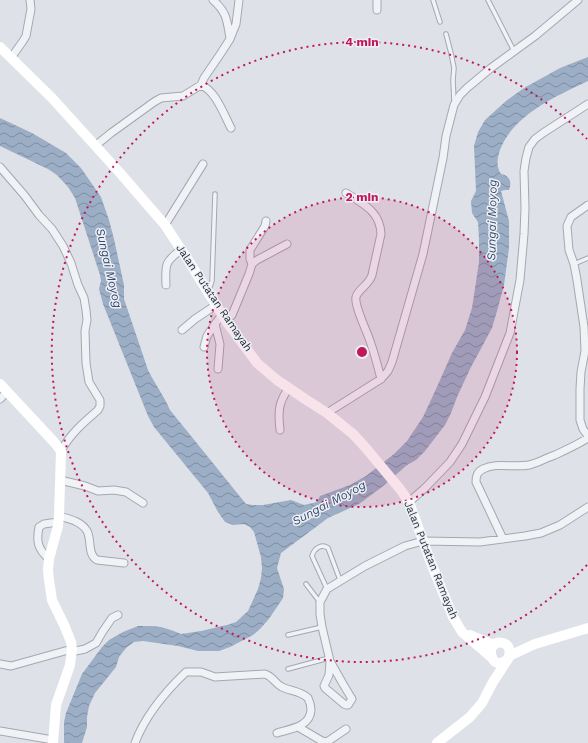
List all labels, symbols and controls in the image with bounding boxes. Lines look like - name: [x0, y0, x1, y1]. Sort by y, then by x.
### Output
- text: 4 min: [345, 35, 379, 49]
- water label: Sungai Moyog: [484, 179, 500, 261]
- text: 2 min: [346, 190, 378, 204]
- water label: Sungai Moyog: [93, 227, 125, 309]
- street label: Jalan Putatan Ramayah: [173, 242, 255, 354]
- centre of rings: [355, 345, 369, 359]
- water label: Sungai Moyog: [290, 478, 368, 528]
- street label: Jalan Putatan Ramayah: [401, 499, 461, 621]

